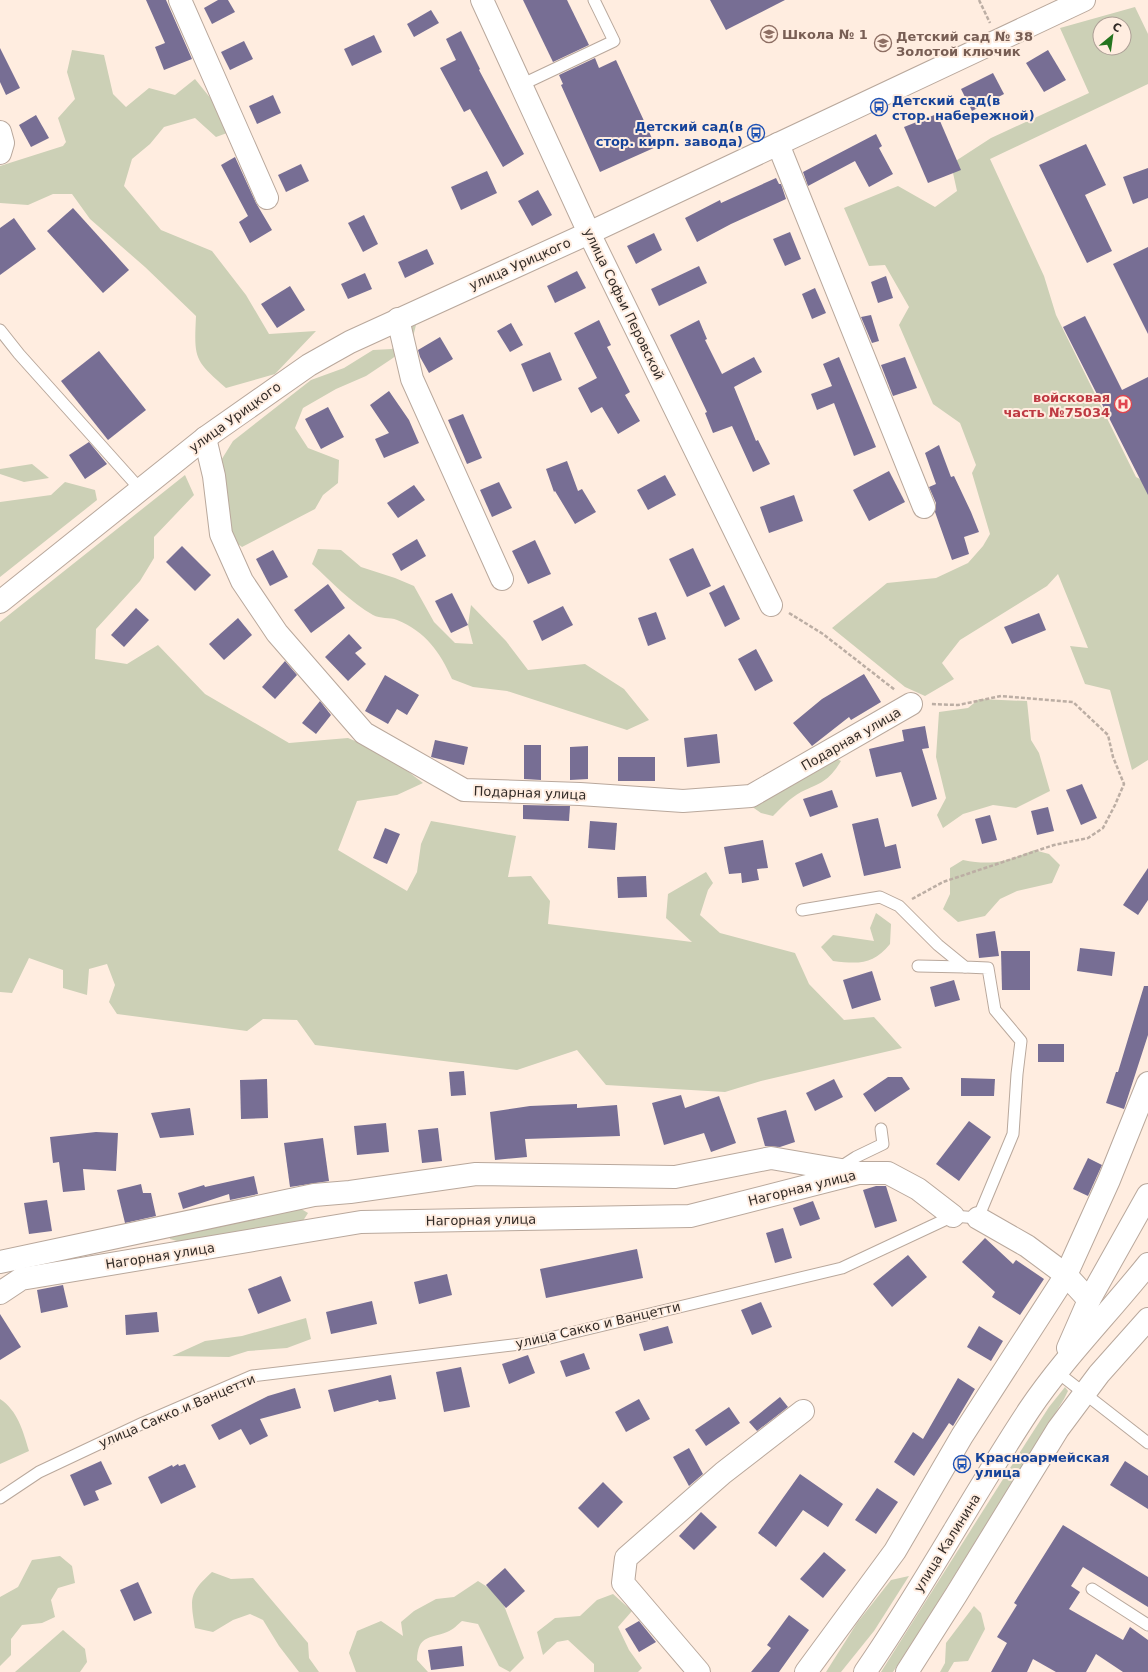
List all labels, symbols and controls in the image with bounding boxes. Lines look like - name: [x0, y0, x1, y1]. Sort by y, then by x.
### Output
- north arrow: [1092, 16, 1132, 56]
- text: С: [1110, 20, 1123, 35]
- school or university icon: Школа № 1: [759, 24, 779, 44]
- place label: Школа № 1: [782, 27, 868, 42]
- place label: Детский сад № 38 Золотой ключик: [896, 29, 1033, 59]
- school or university icon: Детский сад № 38 Золотой ключик: [873, 33, 893, 53]
- place label: Детский сад(в стор. набережной): [892, 93, 1035, 123]
- bus stop icon: Детский сад(в стор. набережной): [869, 97, 889, 117]
- place label: Детский сад(в стор. кирп. завода): [596, 119, 743, 149]
- bus stop icon: Детский сад(в стор. кирп. завода): [746, 123, 766, 143]
- street label: улица Софьи Перовской: [581, 226, 667, 382]
- street label: улица Урицкого: [467, 235, 573, 293]
- street label: улица Урицкого: [186, 379, 284, 455]
- place label: войсковая часть №75034: [1003, 390, 1110, 420]
- hospital icon: войсковая часть №75034: [1113, 394, 1133, 414]
- street label: Подарная улица: [798, 704, 904, 774]
- street label: Подарная улица: [473, 784, 587, 802]
- street label: Нагорная улица: [747, 1167, 857, 1209]
- street label: Нагорная улица: [426, 1212, 536, 1228]
- street label: Нагорная улица: [104, 1240, 216, 1272]
- street label: улица Сакко и Ванцетти: [514, 1299, 682, 1351]
- street label: улица Сакко и Ванцетти: [96, 1371, 258, 1451]
- place label: Красноармейская улица: [975, 1450, 1110, 1480]
- bus stop icon: Красноармейская улица: [952, 1454, 972, 1474]
- street label: улица Калинина: [911, 1491, 983, 1595]

